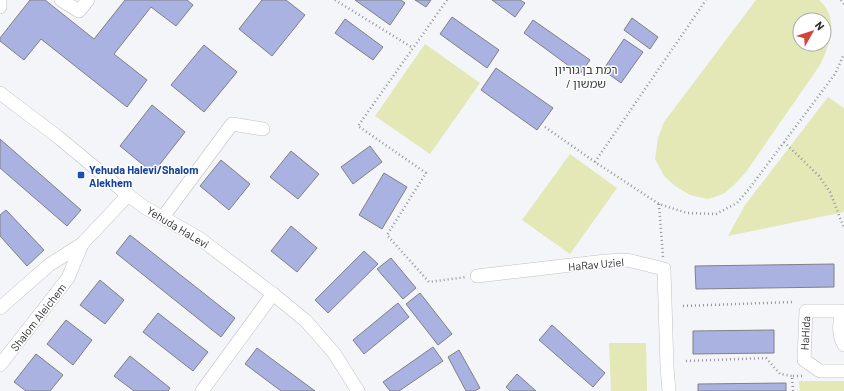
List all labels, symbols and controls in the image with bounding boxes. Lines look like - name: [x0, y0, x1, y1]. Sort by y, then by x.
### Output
- north arrow: [792, 12, 832, 52]
- text: N: [813, 18, 828, 32]
- district label: רמת בן גוריון / שמשון: [554, 62, 618, 90]
- place label: Yehuda Halevi/Shalom Alekhem: [89, 163, 198, 189]
- marker: Yehuda Halevi/Shalom Alekhem: [76, 170, 86, 180]
- street label: Yehuda HaLevi: [145, 203, 211, 251]
- street label: HaRav Uziel: [568, 255, 624, 273]
- street label: Shalom Aleichem: [8, 281, 68, 353]
- street label: HaHida: [798, 315, 812, 351]

